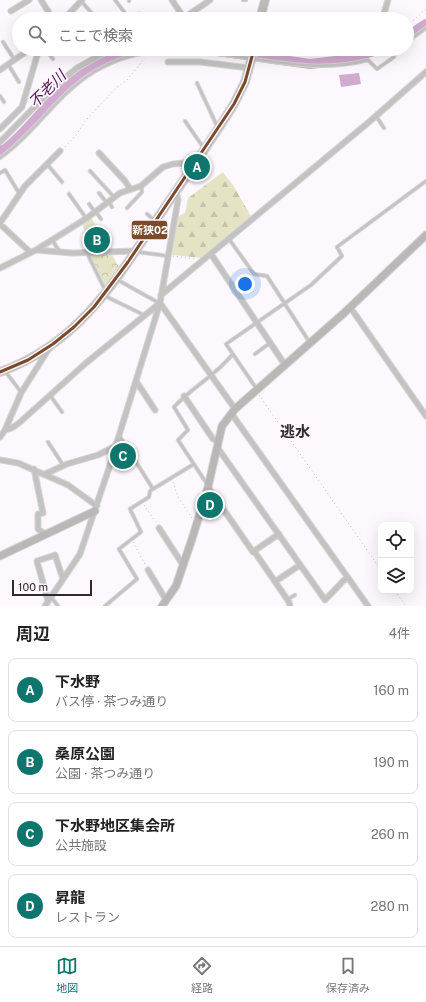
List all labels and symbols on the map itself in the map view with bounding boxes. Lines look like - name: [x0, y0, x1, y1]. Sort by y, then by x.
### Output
- water label: 不老川: [25, 66, 70, 111]
- pin: A: [184, 152, 210, 182]
- line badge: 新狭02: [131, 220, 168, 240]
- text: 新狭02: [132, 224, 168, 236]
- pin: B: [84, 225, 110, 255]
- your location: [235, 274, 255, 294]
- district label: 逃水: [280, 423, 310, 440]
- pin: C: [110, 441, 136, 471]
- pin: D: [197, 490, 223, 520]
- scale bar: [12, 578, 92, 597]

